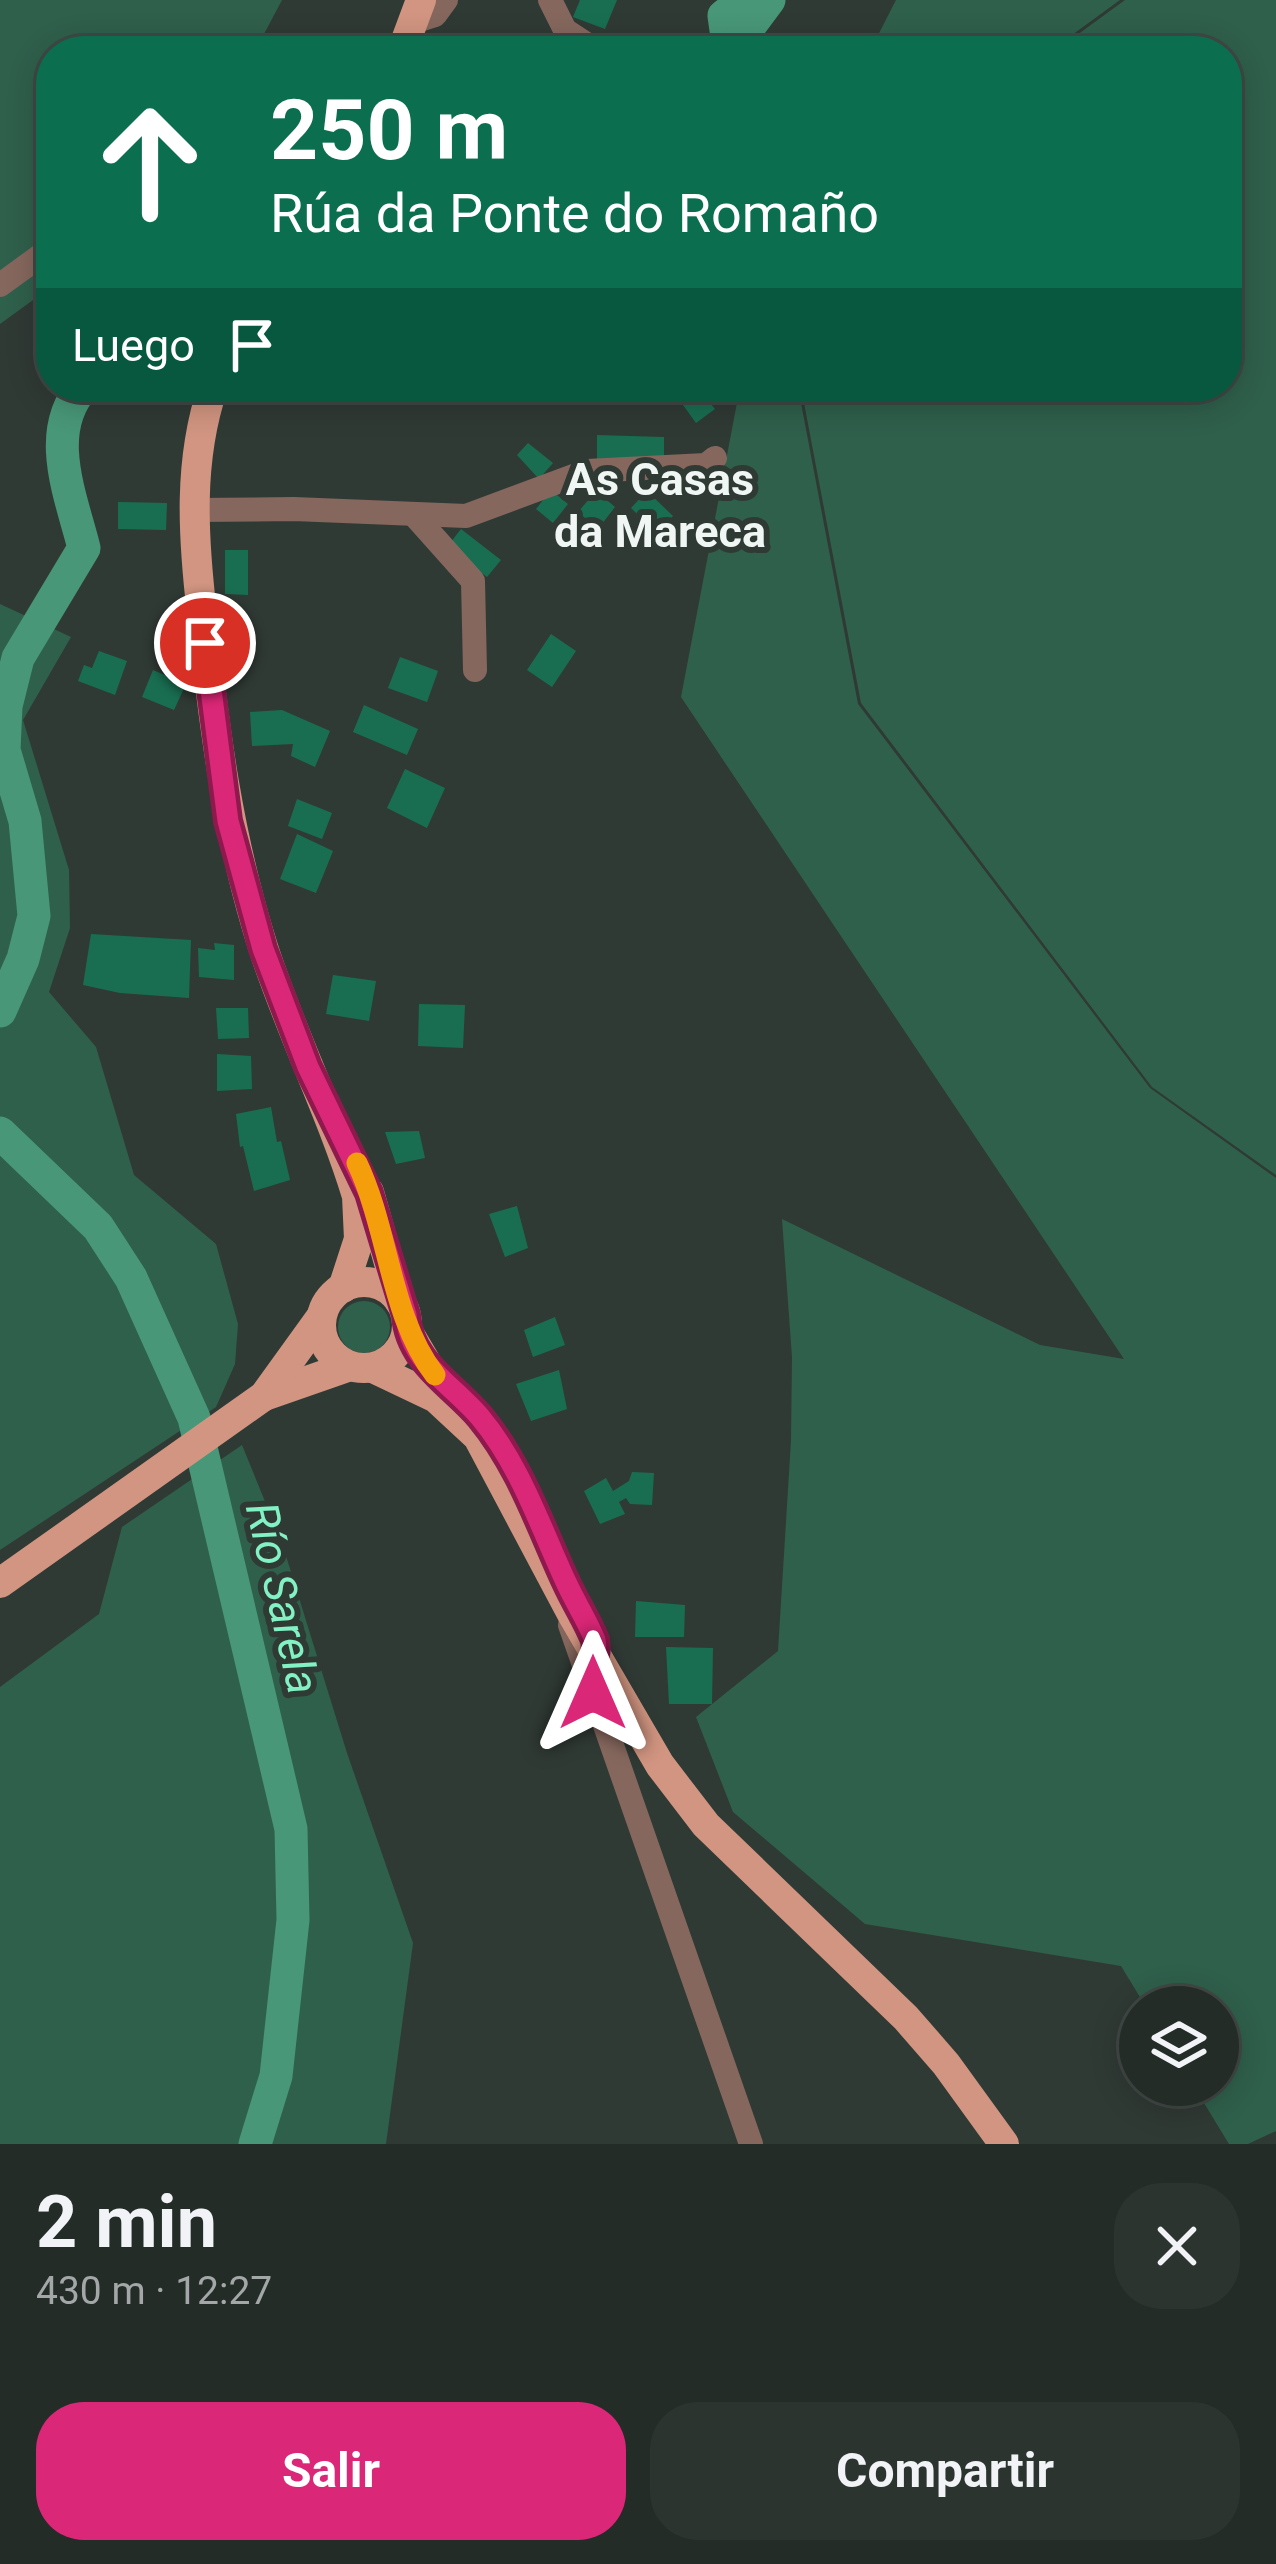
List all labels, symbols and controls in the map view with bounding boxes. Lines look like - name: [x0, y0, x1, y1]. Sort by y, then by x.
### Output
- text: 250 m: [270, 81, 508, 180]
- icon: ahead: [72, 84, 228, 240]
- text: Rúa da Ponte do Romaño: [270, 182, 879, 245]
- icon: arrive: [219, 312, 285, 378]
- text: Luego: [72, 319, 195, 372]
- district label: As Casas da Mareca: [554, 453, 766, 558]
- pin: [154, 592, 256, 694]
- icon: arrive: [172, 610, 238, 676]
- water label: Río Sarela: [235, 1497, 330, 1699]
- position arrow: [530, 1630, 656, 1756]
- map controls: [1119, 1986, 1239, 2106]
- button: layers: [1119, 1986, 1239, 2106]
- text: 2 min: [36, 2180, 217, 2265]
- button: close: [1114, 2183, 1240, 2309]
- text: 430 m · 12:27: [36, 2268, 272, 2314]
- button: Salir: [36, 2402, 626, 2540]
- button: Compartir: [650, 2402, 1240, 2540]

